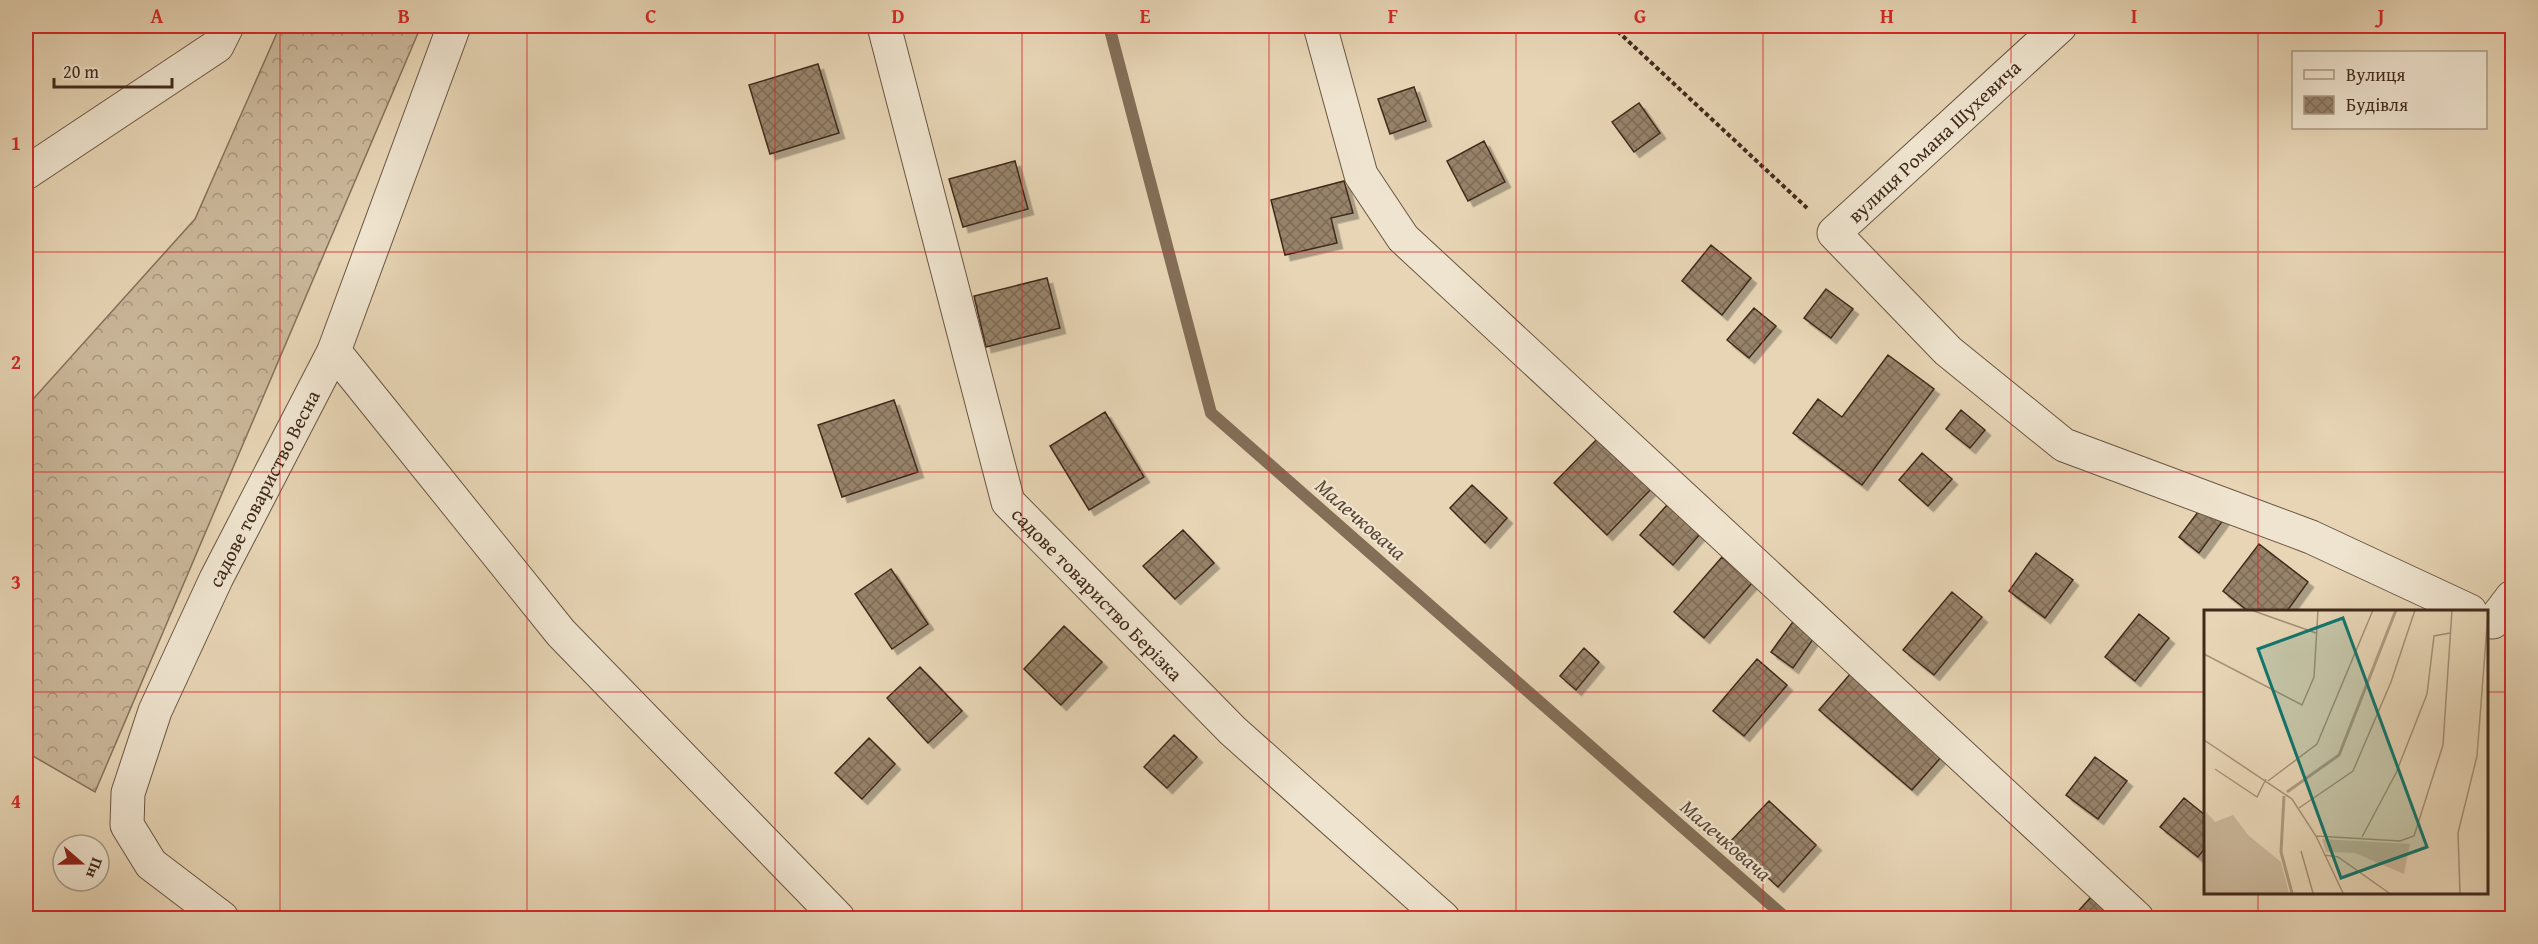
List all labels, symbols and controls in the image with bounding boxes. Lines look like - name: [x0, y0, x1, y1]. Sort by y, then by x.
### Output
- text: A: [151, 1, 164, 30]
- text: B: [398, 1, 410, 30]
- text: C: [645, 1, 657, 30]
- text: D: [891, 1, 905, 30]
- text: E: [1140, 1, 1151, 30]
- text: F: [1388, 1, 1398, 30]
- text: G: [1634, 1, 1646, 30]
- text: H: [1880, 1, 1894, 30]
- text: I: [2131, 1, 2137, 30]
- text: J: [2375, 1, 2385, 30]
- scale bar: [54, 51, 172, 89]
- legend: [2292, 51, 2487, 129]
- street label: вулиця Романа Шухевича: [1841, 53, 2027, 229]
- text: 20 m: [63, 58, 99, 85]
- text: Вулиця: [2346, 61, 2405, 88]
- text: Будівля: [2346, 91, 2408, 118]
- text: 1: [11, 128, 21, 157]
- text: 2: [11, 347, 21, 376]
- street label: садове товариство Весна: [200, 384, 326, 592]
- water label: Малечковача: [1309, 471, 1414, 568]
- street label: садове товариство Берізка: [1006, 500, 1190, 687]
- text: 3: [11, 567, 21, 596]
- inset map: [2204, 610, 2487, 893]
- text: 4: [11, 786, 21, 815]
- water label: Малечковача: [1674, 792, 1779, 889]
- north arrow: [51, 833, 111, 893]
- text: Пн: [80, 854, 110, 882]

